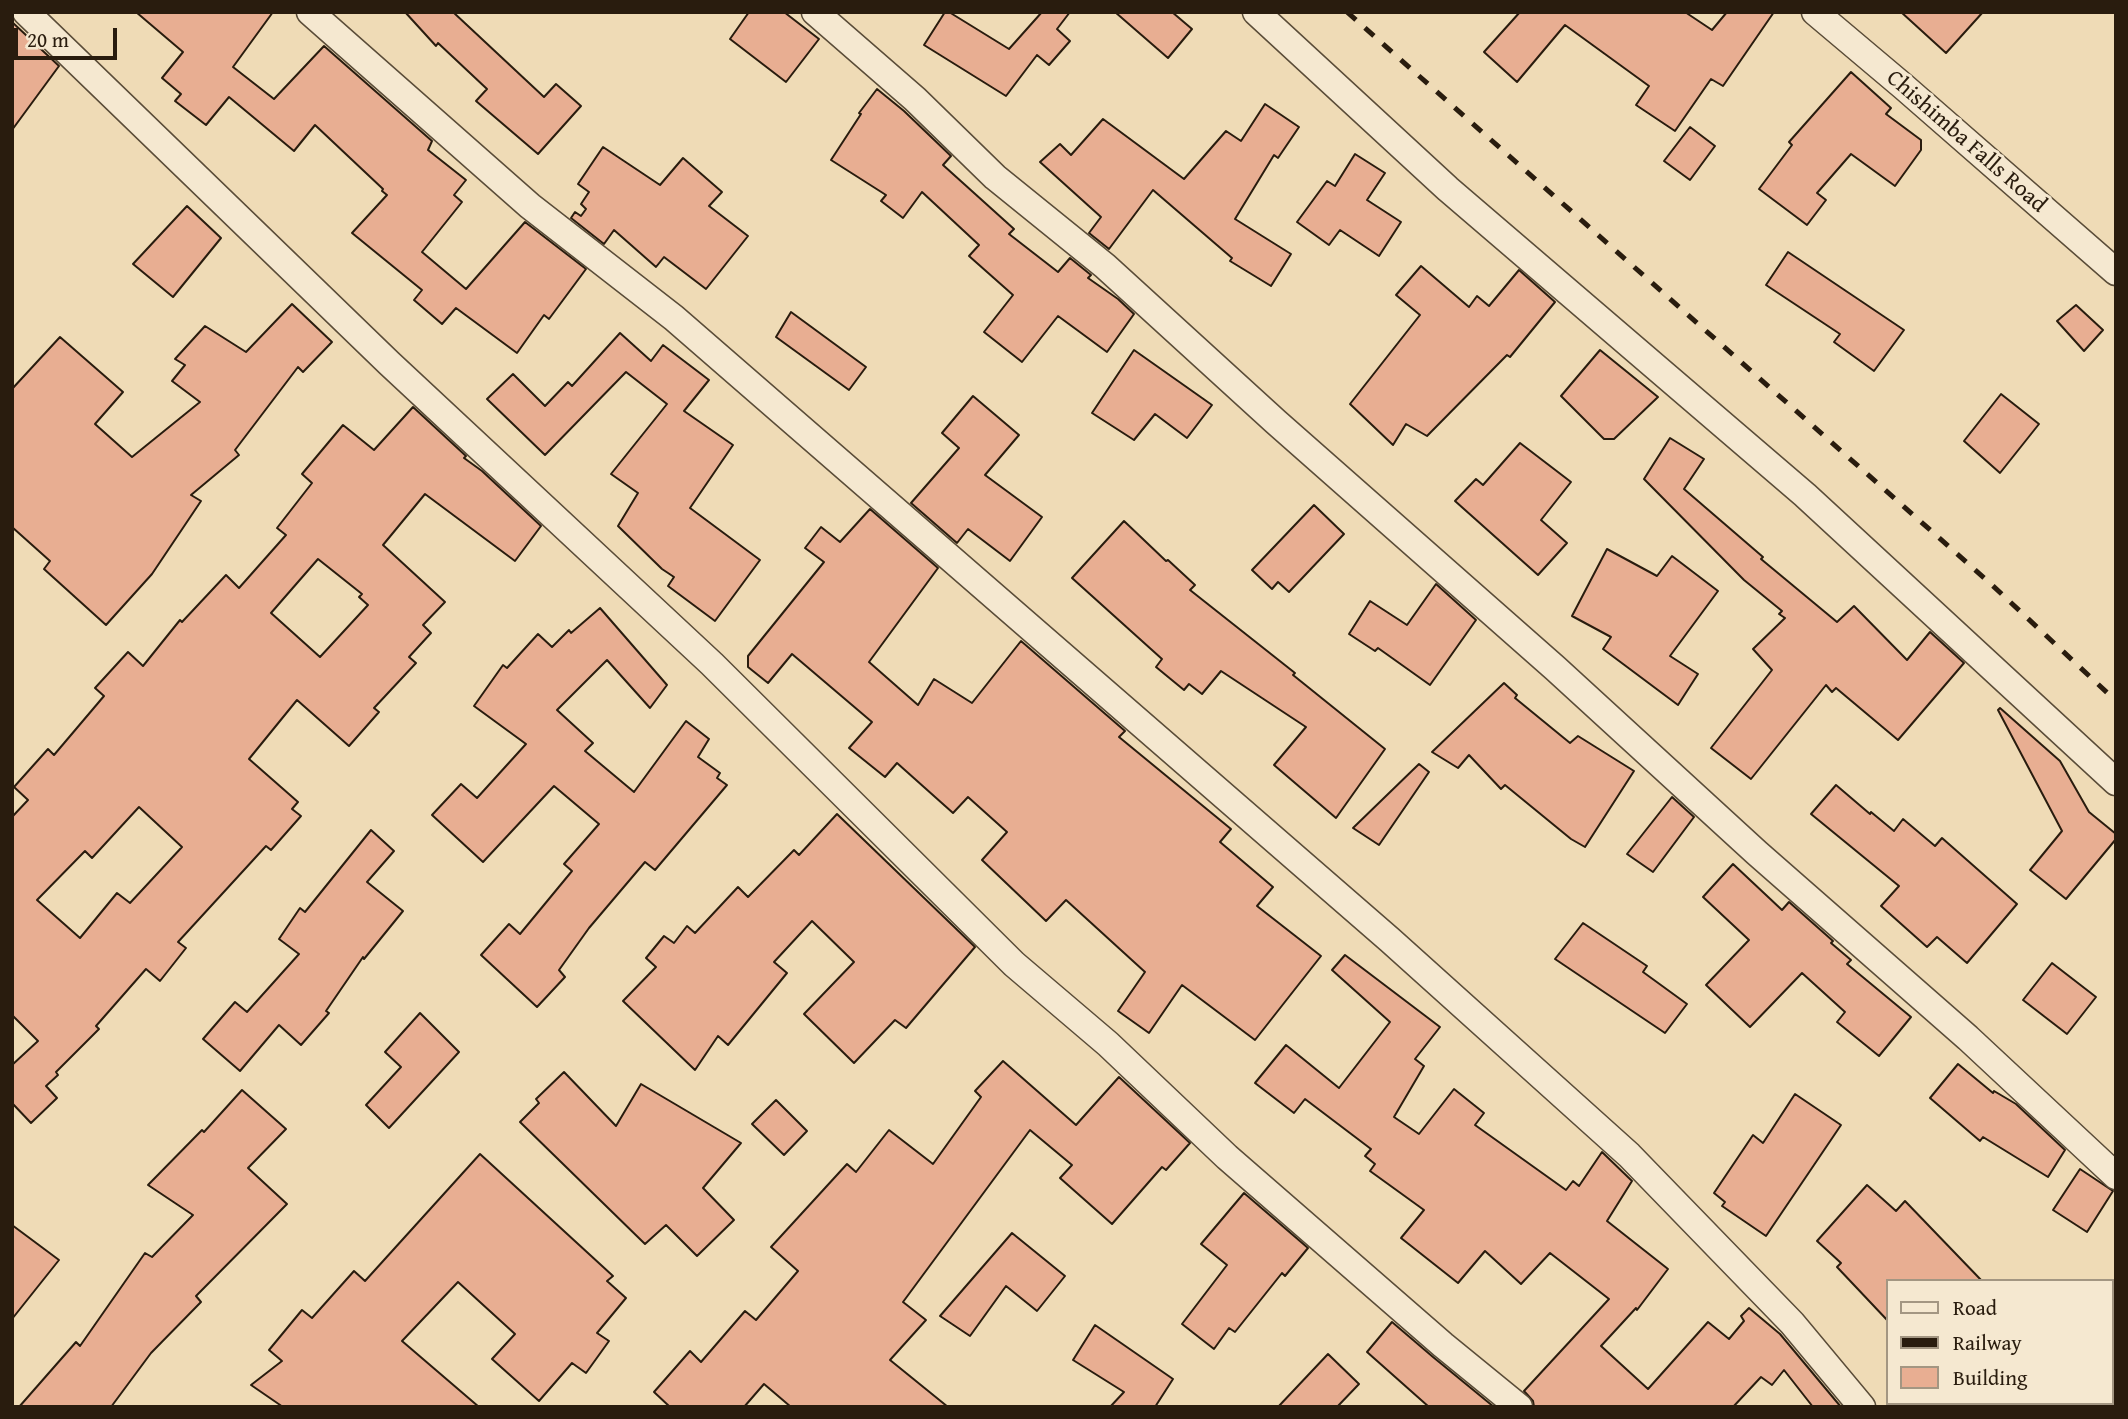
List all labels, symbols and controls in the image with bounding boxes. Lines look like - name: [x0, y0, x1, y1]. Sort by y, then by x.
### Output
- scale bar: [18, 14, 121, 58]
- text: 20 m: [27, 24, 69, 55]
- street label: Chishimba Falls Road: [1880, 65, 2052, 219]
- legend: [1886, 1279, 2114, 1405]
- text: Road: [1953, 1292, 1997, 1323]
- text: Railway: [1953, 1327, 2022, 1358]
- text: Building: [1953, 1362, 2027, 1393]

